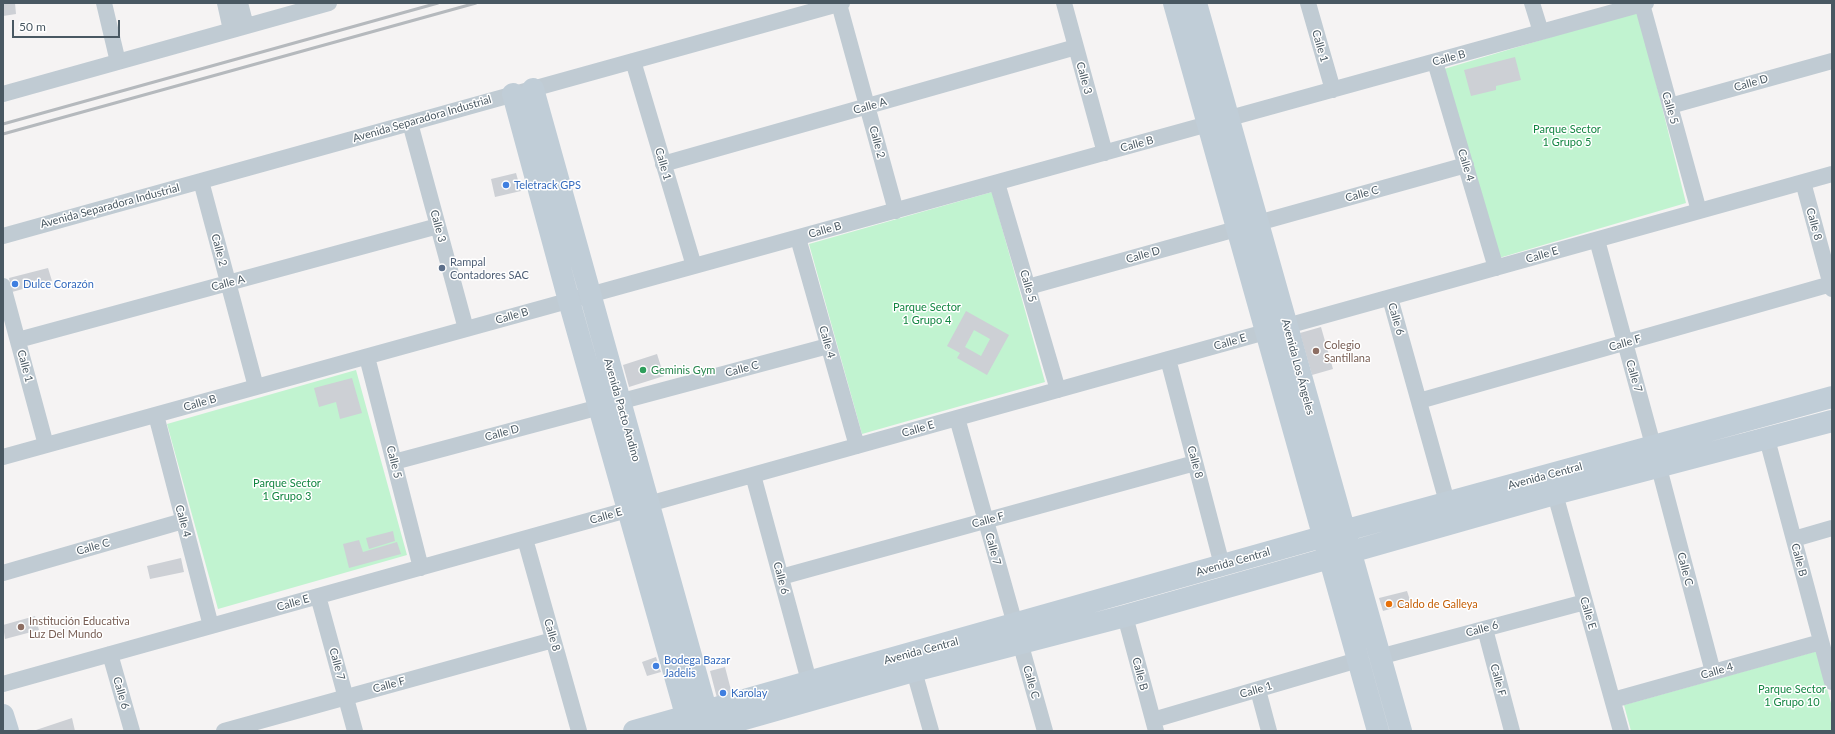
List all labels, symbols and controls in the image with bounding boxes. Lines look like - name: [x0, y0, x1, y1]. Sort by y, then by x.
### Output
- scale bar: [14, 12, 122, 38]
- text: 50 m: [19, 19, 46, 34]
- street label: Calle 1: [1309, 28, 1331, 64]
- street label: Calle B: [1431, 47, 1467, 69]
- street label: Calle 3: [1073, 60, 1095, 96]
- street label: Calle D: [1732, 72, 1770, 94]
- street label: Calle 5: [1659, 90, 1681, 126]
- street label: Avenida Separadora Industrial: [351, 93, 493, 145]
- street label: Calle A: [852, 95, 888, 117]
- park label: Parque Sector 1 Grupo 5: [1533, 122, 1601, 148]
- street label: Calle 2: [866, 124, 888, 160]
- street label: Calle B: [1119, 133, 1155, 155]
- street label: Calle 1: [652, 146, 674, 182]
- street label: Calle 4: [1455, 147, 1477, 183]
- place label: Teletrack GPS: [514, 178, 581, 192]
- marker: Teletrack GPS: [501, 180, 511, 190]
- street label: Avenida Separadora Industrial: [39, 181, 181, 231]
- street label: Calle C: [1344, 183, 1380, 205]
- street label: Calle 8: [1803, 206, 1825, 242]
- street label: Calle 3: [427, 208, 449, 244]
- street label: Calle B: [807, 219, 843, 241]
- street label: Calle 2: [208, 232, 230, 268]
- street label: Calle D: [1124, 244, 1162, 266]
- street label: Calle E: [1524, 244, 1560, 266]
- place label: Rampal Contadores SAC: [450, 255, 529, 281]
- marker: Rampal Contadores SAC: [437, 263, 447, 273]
- street label: Calle 5: [1017, 268, 1039, 304]
- street label: Calle A: [210, 272, 246, 294]
- place label: Dulce Corazón: [23, 277, 94, 291]
- marker: Dulce Corazón: [10, 279, 20, 289]
- park label: Parque Sector 1 Grupo 4: [893, 300, 961, 326]
- street label: Calle 6: [1385, 301, 1407, 337]
- street label: Calle B: [494, 305, 530, 327]
- street label: Avenida Los Ángeles: [1279, 318, 1317, 416]
- street label: Calle 4: [816, 324, 838, 360]
- street label: Calle E: [1212, 331, 1248, 353]
- street label: Calle F: [1607, 332, 1643, 354]
- place label: Colegio Santillana: [1324, 338, 1370, 364]
- marker: Colegio Santillana: [1311, 346, 1321, 356]
- street label: Calle 1: [14, 348, 36, 384]
- street label: Avenida Pacto Andino: [601, 357, 643, 463]
- street label: Calle C: [724, 358, 760, 380]
- street label: Calle 7: [1623, 358, 1645, 394]
- place label: Geminis Gym: [651, 363, 715, 377]
- marker: Geminis Gym: [638, 365, 648, 375]
- street label: Calle B: [182, 392, 218, 414]
- street label: Calle E: [900, 418, 936, 440]
- street label: Calle D: [483, 422, 521, 444]
- street label: Calle 5: [384, 444, 404, 480]
- street label: Calle 8: [1184, 444, 1206, 480]
- street label: Avenida Central: [1506, 460, 1584, 492]
- park label: Parque Sector 1 Grupo 3: [253, 476, 321, 502]
- street label: Calle 4: [172, 503, 194, 539]
- street label: Calle E: [588, 505, 624, 527]
- street label: Calle F: [970, 509, 1006, 531]
- street label: Calle 7: [982, 531, 1004, 567]
- street label: Calle C: [75, 536, 111, 558]
- street label: Calle B: [1788, 542, 1810, 578]
- street label: Avenida Central: [1194, 545, 1272, 579]
- street label: Calle C: [1674, 551, 1696, 587]
- street label: Calle 6: [770, 560, 792, 596]
- street label: Calle E: [275, 592, 311, 614]
- street label: Calle E: [1577, 595, 1599, 631]
- place label: Caldo de Galleya: [1397, 597, 1478, 611]
- marker: Caldo de Galleya: [1384, 599, 1394, 609]
- place label: Institución Educativa Luz Del Mundo: [29, 614, 130, 640]
- street label: Calle 8: [541, 617, 563, 653]
- street label: Calle 6: [1464, 618, 1500, 640]
- marker: Institución Educativa Luz Del Mundo: [16, 622, 26, 632]
- street label: Avenida Central: [882, 635, 960, 667]
- street label: Calle 7: [326, 646, 348, 682]
- place label: Bodega Bazar Jadelis: [664, 653, 730, 679]
- street label: Calle B: [1129, 656, 1151, 692]
- street label: Calle 4: [1699, 660, 1735, 682]
- marker: Bodega Bazar Jadelis: [651, 661, 661, 671]
- street label: Calle F: [1487, 662, 1509, 698]
- street label: Calle C: [1020, 664, 1042, 700]
- street label: Calle F: [371, 674, 407, 696]
- street label: Calle 6: [110, 675, 132, 711]
- street label: Calle 1: [1238, 679, 1274, 701]
- park label: Parque Sector 1 Grupo 10: [1758, 682, 1826, 708]
- place label: Karolay: [731, 686, 767, 700]
- marker: Karolay: [718, 688, 728, 698]

